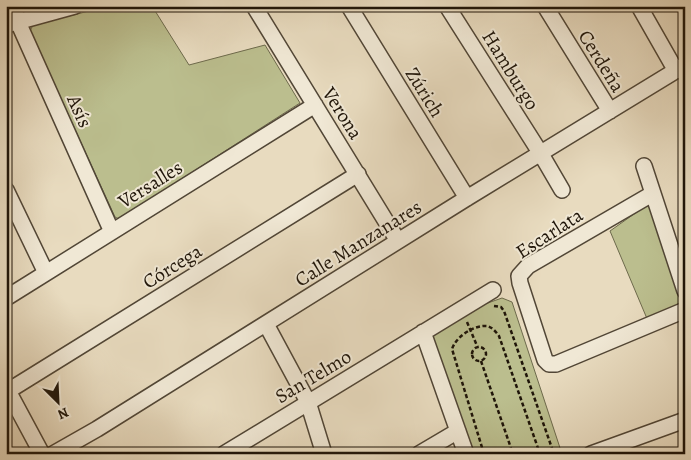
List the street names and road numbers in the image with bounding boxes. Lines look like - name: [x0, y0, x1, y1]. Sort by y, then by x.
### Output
- street label: Hamburgo: [475, 25, 546, 115]
- street label: Cerdeña: [572, 25, 632, 98]
- street label: Zúrich: [399, 62, 451, 123]
- street label: Verona: [315, 81, 370, 145]
- street label: Asís: [60, 90, 99, 132]
- street label: Versalles: [112, 154, 188, 215]
- street label: Calle Manzanares: [290, 194, 427, 293]
- street label: Escarlata: [510, 201, 589, 265]
- street label: Córcega: [137, 237, 208, 295]
- street label: San Telmo: [270, 343, 356, 410]

